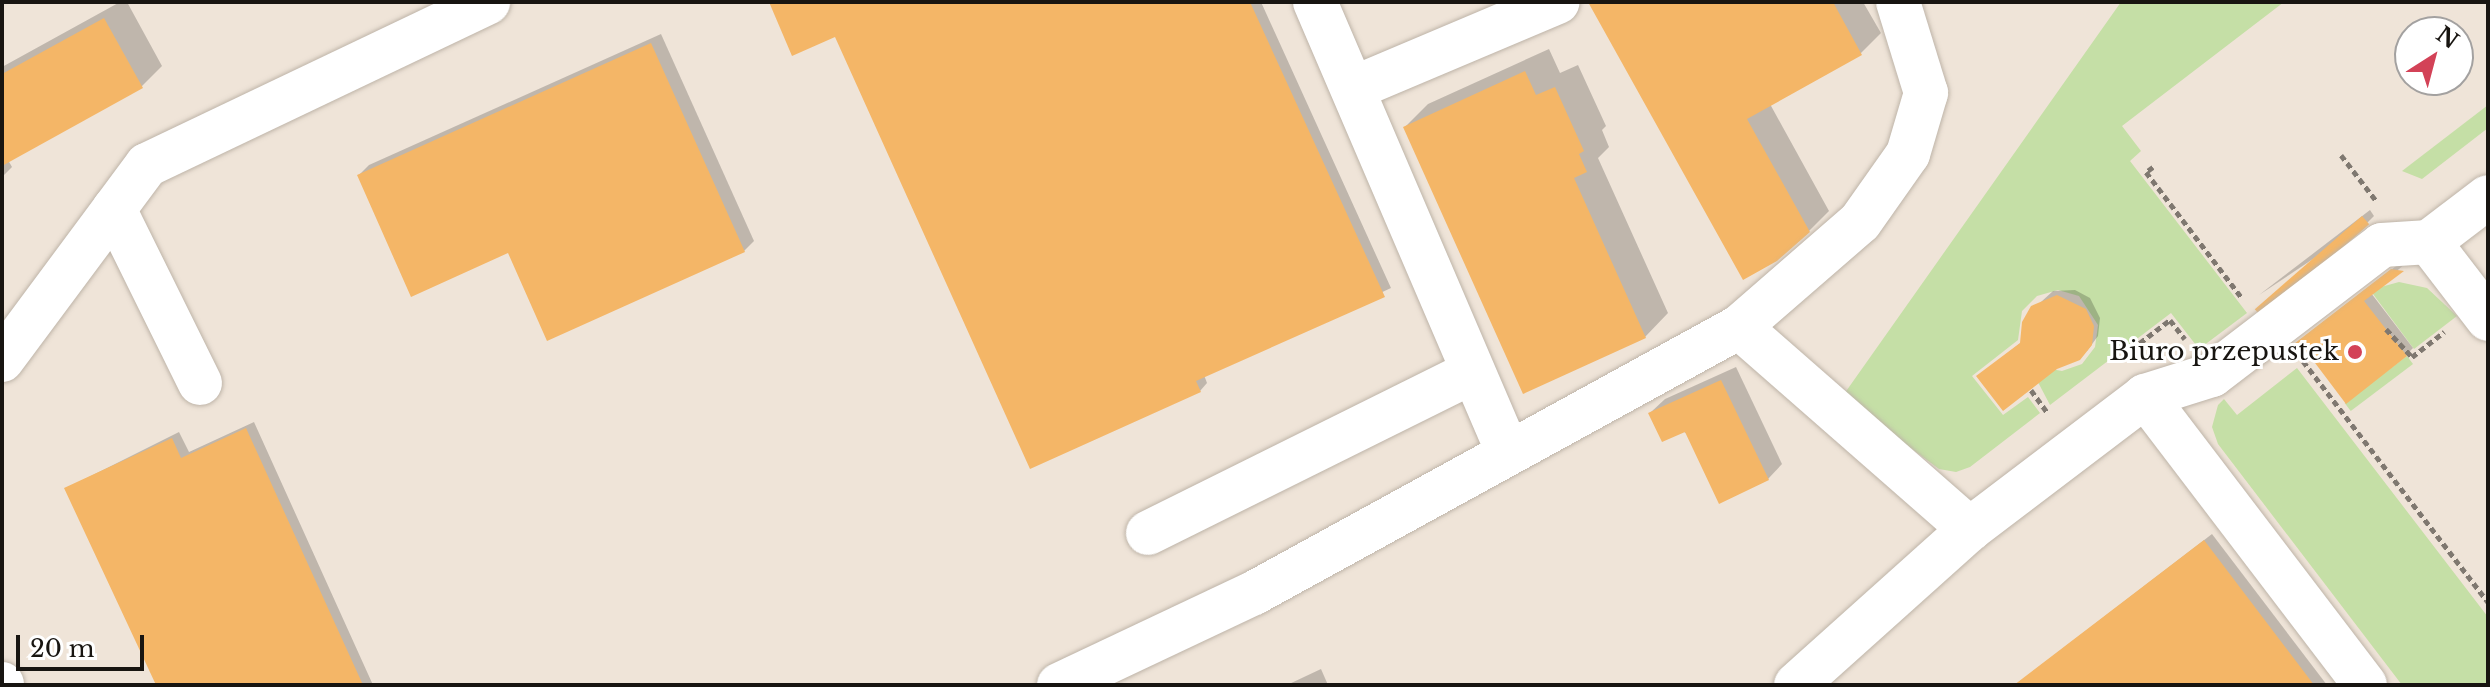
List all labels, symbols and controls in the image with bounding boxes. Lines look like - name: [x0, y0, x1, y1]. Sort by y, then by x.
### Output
- north arrow: [2394, 16, 2474, 96]
- text: N: [2431, 21, 2464, 55]
- place label: Biuro przepustek: [2109, 336, 2339, 368]
- marker: Biuro przepustek: [2346, 343, 2364, 361]
- scale bar: [20, 619, 148, 669]
- text: 20 m: [30, 634, 95, 663]

